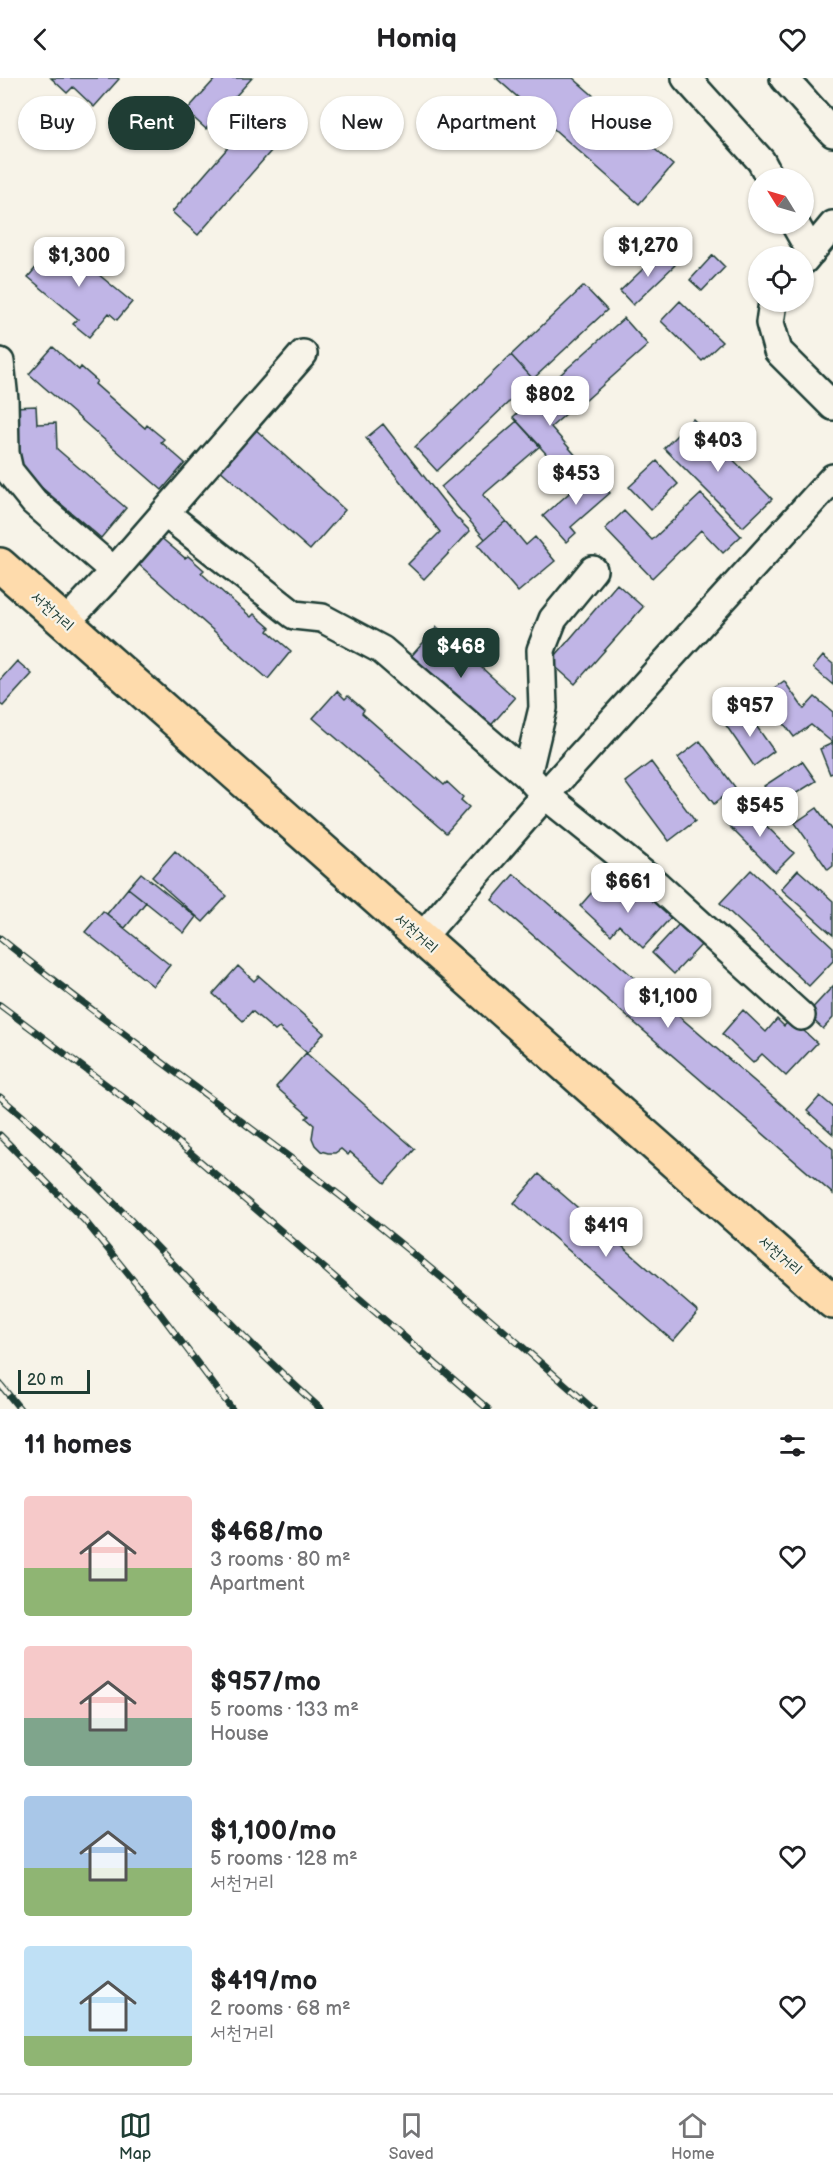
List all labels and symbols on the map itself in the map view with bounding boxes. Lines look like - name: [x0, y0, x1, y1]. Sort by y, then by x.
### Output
- north arrow: [748, 168, 814, 234]
- pin: $1,270: [599, 227, 697, 278]
- pin: $1,300: [30, 237, 128, 288]
- pin: $802: [514, 376, 586, 427]
- pin: $403: [682, 422, 754, 473]
- pin: $453: [540, 455, 612, 506]
- street label: 서천거리: [27, 588, 77, 636]
- pin: $468: [425, 628, 497, 679]
- pin: $957: [714, 687, 786, 738]
- pin: $545: [724, 787, 796, 838]
- pin: $661: [592, 863, 664, 914]
- street label: 서천거리: [391, 910, 441, 958]
- pin: $1,100: [619, 978, 717, 1029]
- pin: $419: [570, 1207, 642, 1258]
- street label: 서천거리: [754, 1232, 806, 1280]
- scale bar: [18, 1367, 90, 1394]

